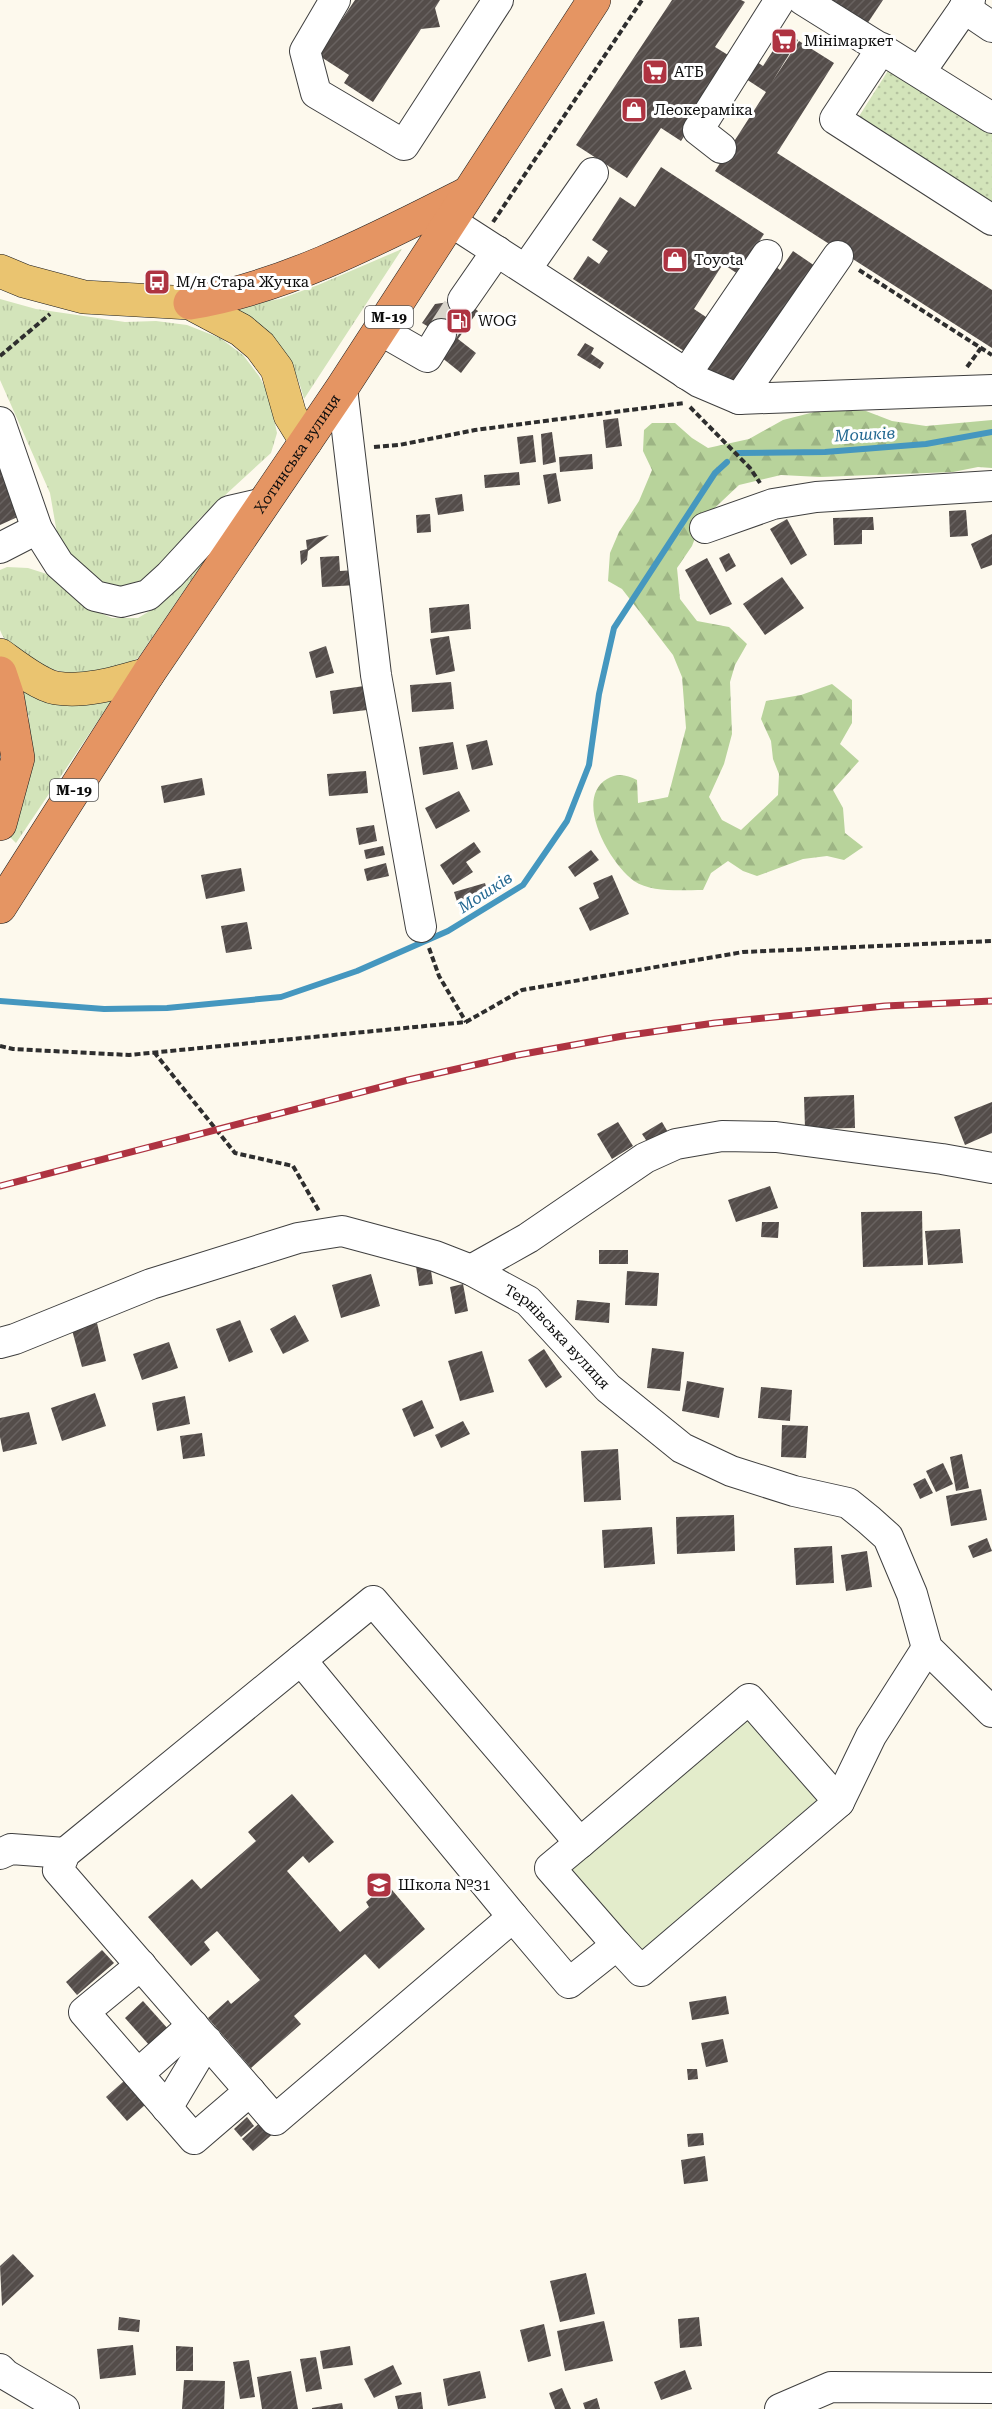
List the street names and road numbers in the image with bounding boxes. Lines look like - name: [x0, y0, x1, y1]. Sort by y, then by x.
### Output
- road number: М-19: [365, 306, 413, 328]
- street label: Хотинська вулиця: [250, 391, 344, 517]
- road number: М-19: [50, 779, 98, 801]
- street label: Тернівська вулиця: [501, 1281, 613, 1393]

